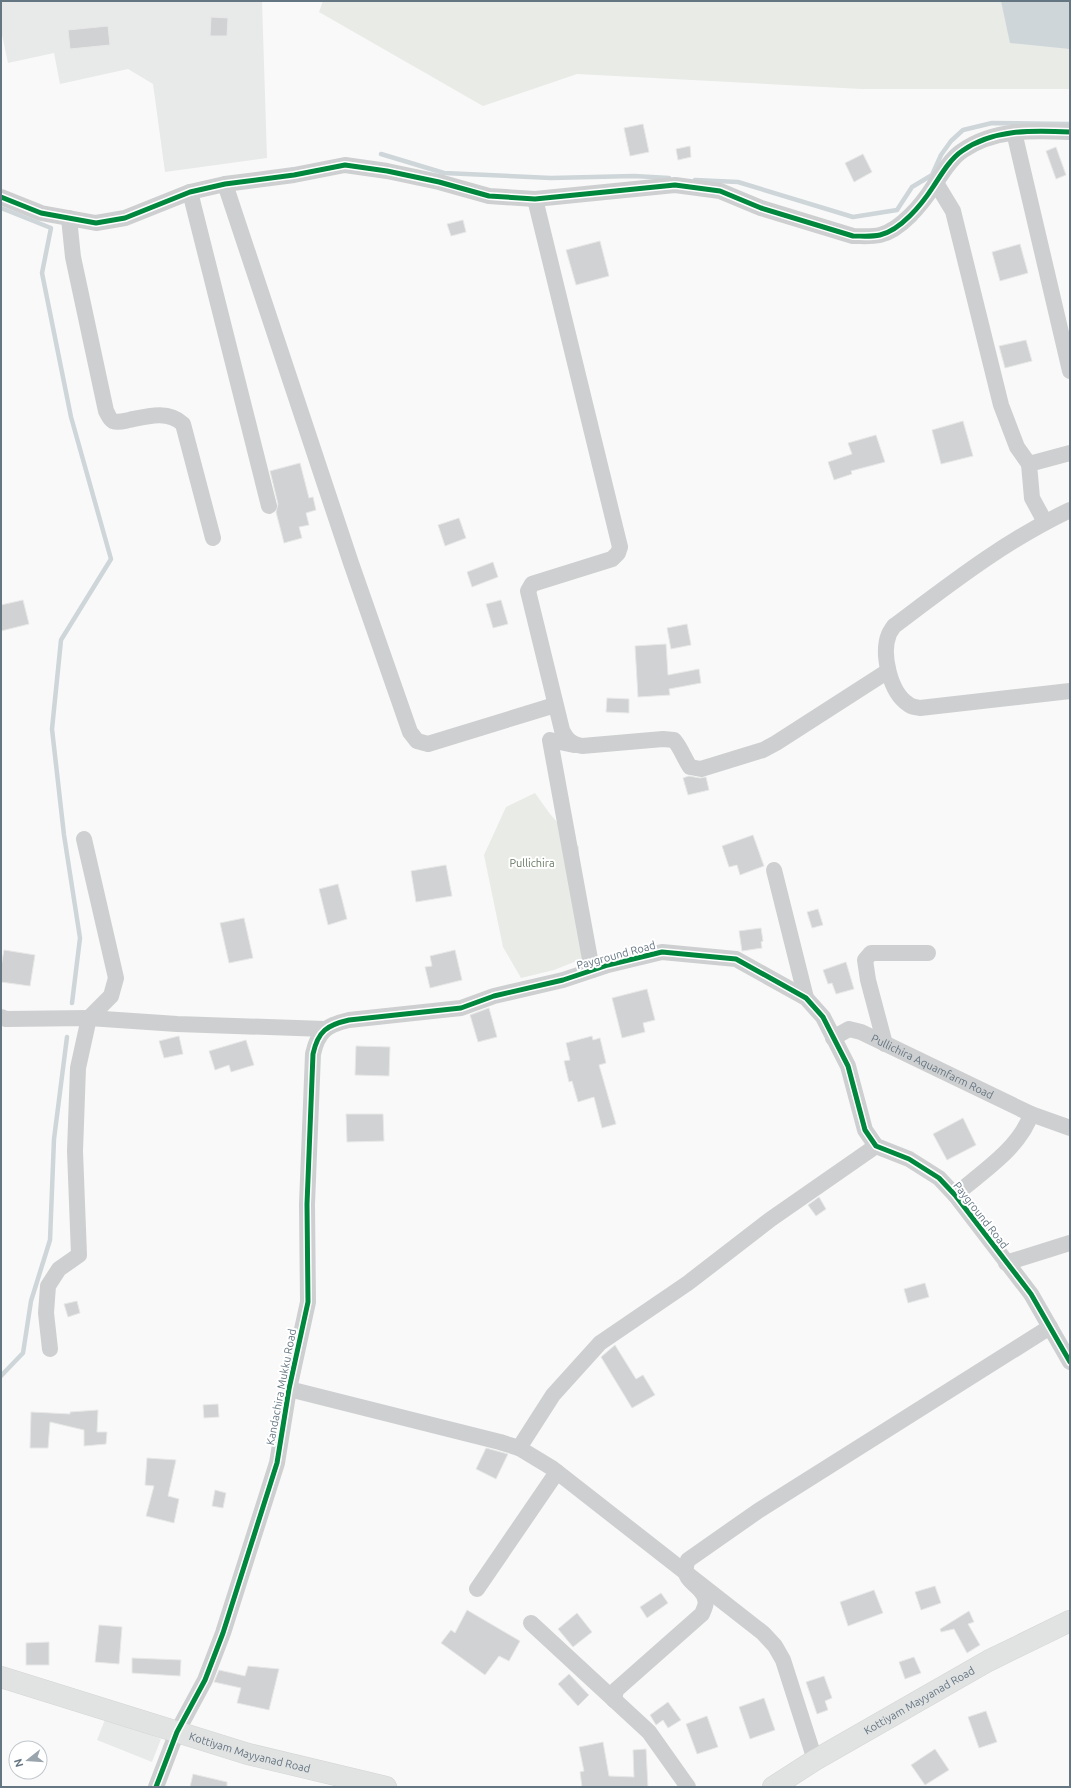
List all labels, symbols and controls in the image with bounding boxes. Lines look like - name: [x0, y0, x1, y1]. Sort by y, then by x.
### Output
- park label: Pullichira: [509, 857, 555, 869]
- street label: Payground Road: [575, 939, 657, 971]
- street label: Pullichira Aquamfarm Road: [869, 1032, 995, 1101]
- street label: Payground Road: [951, 1179, 1011, 1251]
- street label: Kandachira Mukku Road: [264, 1328, 298, 1446]
- street label: Kottiyam Mayyanad Road: [862, 1664, 977, 1737]
- street label: Kottiyam Mayyanad Road: [188, 1730, 312, 1775]
- north arrow: [8, 1740, 48, 1780]
- text: N: [11, 1757, 25, 1769]

